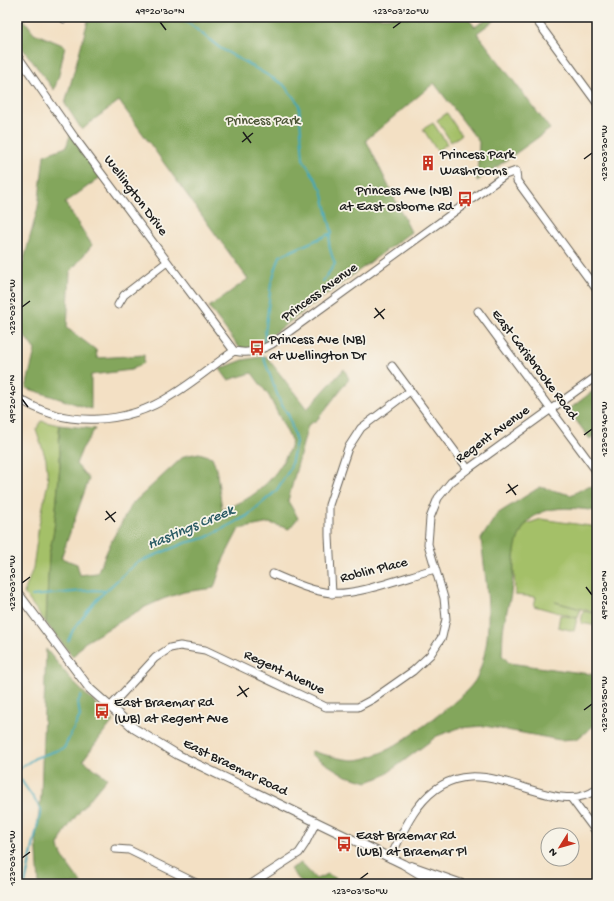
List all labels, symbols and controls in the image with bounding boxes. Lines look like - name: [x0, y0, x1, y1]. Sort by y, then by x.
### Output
- text: 49°20'30"N: [136, 6, 185, 18]
- text: 123°03'20"W: [372, 6, 429, 18]
- park label: Princess Park: [225, 113, 302, 130]
- text: 123°03'30"W: [599, 125, 611, 182]
- place label: Princess Park Washrooms: [439, 147, 516, 180]
- street label: Wellington Drive: [99, 152, 171, 240]
- building icon: Princess Park Washrooms: [419, 154, 437, 172]
- place label: Princess Ave (NB) at East Osborne Rd: [340, 183, 455, 216]
- bus stop icon: Princess Ave (NB) at East Osborne Rd: [456, 190, 474, 208]
- street label: Princess Avenue: [278, 259, 362, 327]
- text: 123°03'20"W: [7, 279, 19, 336]
- street label: East Carisbrooke Road: [487, 307, 582, 425]
- place label: Princess Ave (NB) at Wellington Dr: [268, 332, 367, 365]
- bus stop icon: Princess Ave (NB) at Wellington Dr: [248, 339, 266, 357]
- text: 49°20'40"N: [7, 374, 19, 423]
- text: 123°03'40"W: [599, 401, 611, 458]
- street label: Regent Avenue: [453, 402, 534, 468]
- water label: Hastings Creek: [145, 501, 238, 554]
- street label: Roblin Place: [339, 554, 410, 588]
- text: 123°03'30"W: [7, 555, 19, 612]
- text: 49°20'30"N: [599, 570, 611, 619]
- street label: Regent Avenue: [241, 647, 328, 700]
- text: 123°03'50"W: [599, 676, 611, 733]
- place label: East Braemar Rd (WB) at Regent Ave: [114, 695, 229, 728]
- bus stop icon: East Braemar Rd (WB) at Regent Ave: [93, 702, 111, 720]
- street label: East Braemar Road: [180, 735, 292, 801]
- north arrow: [540, 827, 580, 867]
- place label: East Braemar Rd (WB) at Braemar Pl: [356, 828, 467, 861]
- text: 123°03'40"W: [7, 830, 19, 887]
- bus stop icon: East Braemar Rd (WB) at Braemar Pl: [335, 835, 353, 853]
- text: N: [547, 845, 561, 858]
- text: 123°03'50"W: [331, 886, 388, 898]

